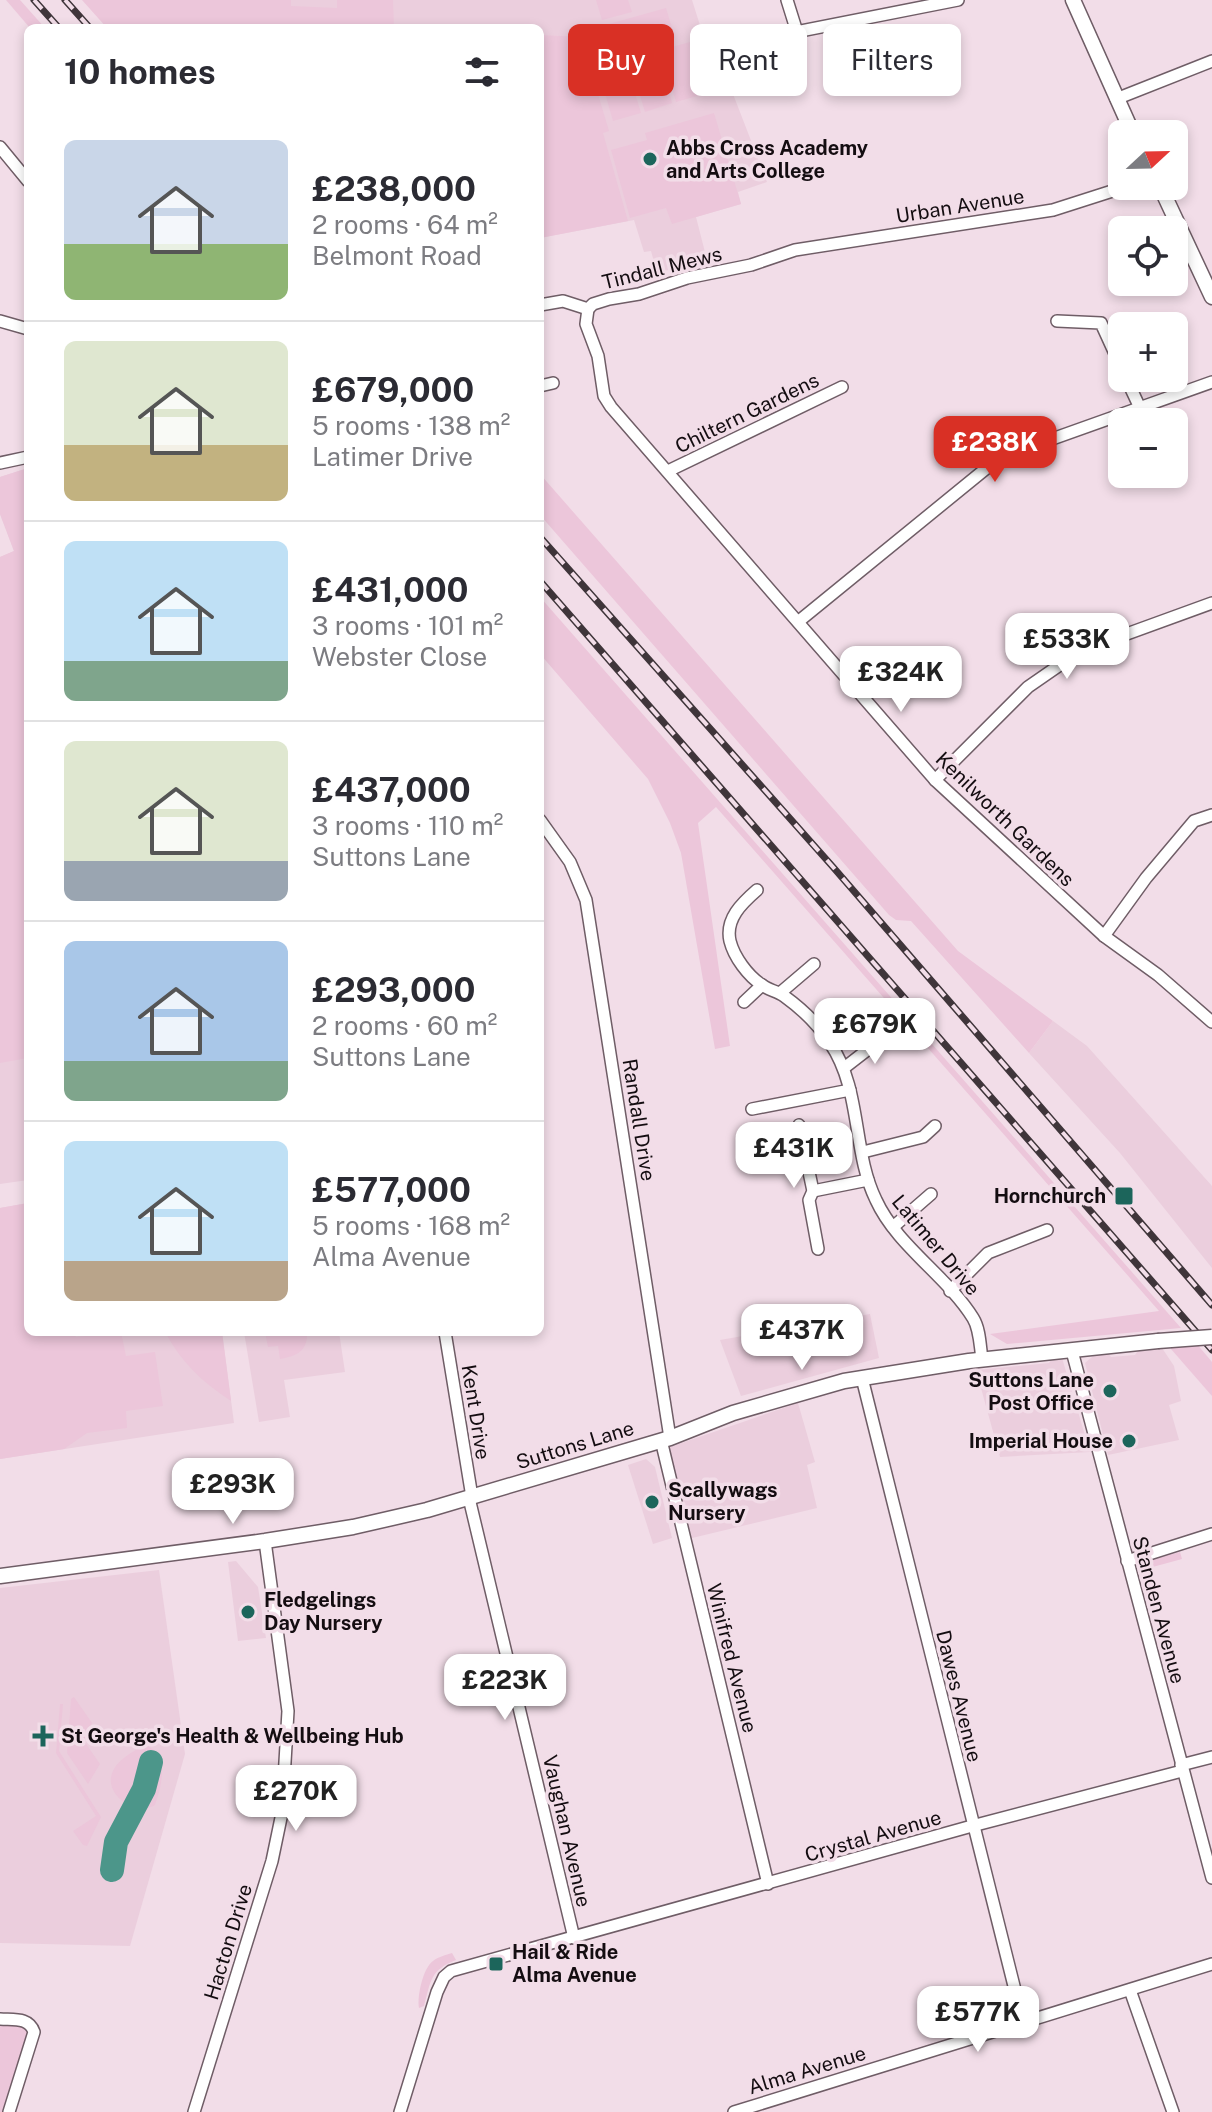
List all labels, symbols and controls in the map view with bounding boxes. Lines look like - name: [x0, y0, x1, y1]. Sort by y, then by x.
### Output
- chip: Buy: [568, 24, 674, 96]
- chip: Rent: [690, 24, 807, 96]
- chip: Filters: [823, 24, 961, 96]
- icon: filters: [460, 50, 504, 94]
- text: 10 homes: [64, 52, 216, 92]
- north arrow: [1108, 120, 1188, 200]
- map controls: [1108, 120, 1188, 488]
- place label: Abbs Cross Academy and Arts College: [666, 136, 868, 183]
- marker: Abbs Cross Academy and Arts College: [641, 150, 659, 168]
- text: £238,000: [312, 169, 476, 209]
- icon: home: [128, 172, 224, 268]
- street label: Urban Avenue: [894, 184, 1026, 228]
- text: 2 rooms · 64 m²: [312, 209, 498, 240]
- button: locate: [1108, 216, 1188, 296]
- text: Belmont Road: [312, 240, 482, 271]
- street label: Tindall Mews: [600, 242, 724, 294]
- button: +: [1108, 312, 1188, 392]
- street label: Chiltern Gardens: [671, 368, 823, 458]
- text: £679,000: [312, 370, 474, 410]
- icon: home: [128, 373, 224, 469]
- button: −: [1108, 408, 1188, 488]
- text: 5 rooms · 138 m²: [312, 410, 510, 441]
- pin: £238K: [939, 416, 1051, 484]
- text: £238K: [952, 426, 1038, 457]
- text: Latimer Drive: [312, 441, 473, 472]
- text: £431,000: [312, 570, 468, 610]
- icon: home: [128, 573, 224, 669]
- text: 3 rooms · 101 m²: [312, 610, 503, 641]
- pin: £533K: [1011, 613, 1123, 681]
- text: £533K: [1023, 623, 1111, 654]
- text: Webster Close: [312, 641, 487, 672]
- pin: £324K: [845, 646, 957, 714]
- text: £324K: [858, 656, 944, 687]
- street label: Kenilworth Gardens: [931, 747, 1079, 891]
- text: £437,000: [312, 770, 471, 810]
- icon: home: [128, 773, 224, 869]
- text: 3 rooms · 110 m²: [312, 810, 503, 841]
- text: Suttons Lane: [312, 841, 471, 872]
- text: £293,000: [312, 970, 475, 1010]
- icon: home: [128, 973, 224, 1069]
- pin: £679K: [819, 998, 931, 1066]
- text: £679K: [832, 1008, 918, 1039]
- text: 2 rooms · 60 m²: [312, 1010, 497, 1041]
- text: Suttons Lane: [312, 1041, 471, 1072]
- street label: Randall Drive: [617, 1057, 661, 1183]
- pin: £431K: [738, 1122, 850, 1190]
- text: £431K: [754, 1132, 834, 1163]
- text: £577,000: [312, 1170, 471, 1210]
- icon: home: [128, 1173, 224, 1269]
- place label: Hornchurch: [994, 1184, 1106, 1208]
- marker: Hornchurch: [1113, 1185, 1135, 1207]
- street label: Latimer Drive: [887, 1190, 985, 1300]
- text: 5 rooms · 168 m²: [312, 1210, 510, 1241]
- text: Alma Avenue: [312, 1241, 471, 1272]
- pin: £437K: [746, 1304, 858, 1372]
- text: £437K: [759, 1314, 845, 1345]
- street label: Kent Drive: [457, 1363, 495, 1461]
- place label: Suttons Lane Post Office: [968, 1368, 1094, 1415]
- marker: Suttons Lane Post Office: [1101, 1382, 1119, 1400]
- street label: Suttons Lane: [513, 1416, 637, 1474]
- place label: Imperial House: [969, 1429, 1113, 1453]
- marker: Imperial House: [1120, 1432, 1138, 1450]
- pin: £293K: [177, 1458, 289, 1526]
- text: £293K: [190, 1468, 276, 1499]
- place label: Scallywags Nursery: [668, 1478, 778, 1525]
- marker: Scallywags Nursery: [643, 1493, 661, 1511]
- street label: Standen Avenue: [1128, 1534, 1190, 1686]
- street label: Winifred Avenue: [702, 1581, 762, 1735]
- place label: Fledgelings Day Nursery: [264, 1588, 383, 1635]
- marker: Fledgelings Day Nursery: [239, 1603, 257, 1621]
- street label: Dawes Avenue: [931, 1628, 987, 1764]
- pin: £223K: [449, 1654, 561, 1722]
- text: £223K: [462, 1664, 548, 1695]
- place label: St George's Health & Wellbeing Hub: [61, 1724, 404, 1748]
- marker: St George's Health & Wellbeing Hub: [32, 1725, 54, 1747]
- street label: Vaughan Avenue: [538, 1753, 596, 1909]
- pin: £270K: [240, 1765, 352, 1833]
- text: £270K: [254, 1775, 338, 1806]
- street label: Crystal Avenue: [802, 1805, 944, 1867]
- street label: Hacton Drive: [199, 1881, 257, 2003]
- place label: Hail & Ride Alma Avenue: [512, 1940, 637, 1987]
- marker: Hail & Ride Alma Avenue: [487, 1955, 505, 1973]
- pin: £577K: [922, 1986, 1034, 2054]
- text: £577K: [935, 1996, 1021, 2027]
- street label: Alma Avenue: [745, 2041, 869, 2099]

